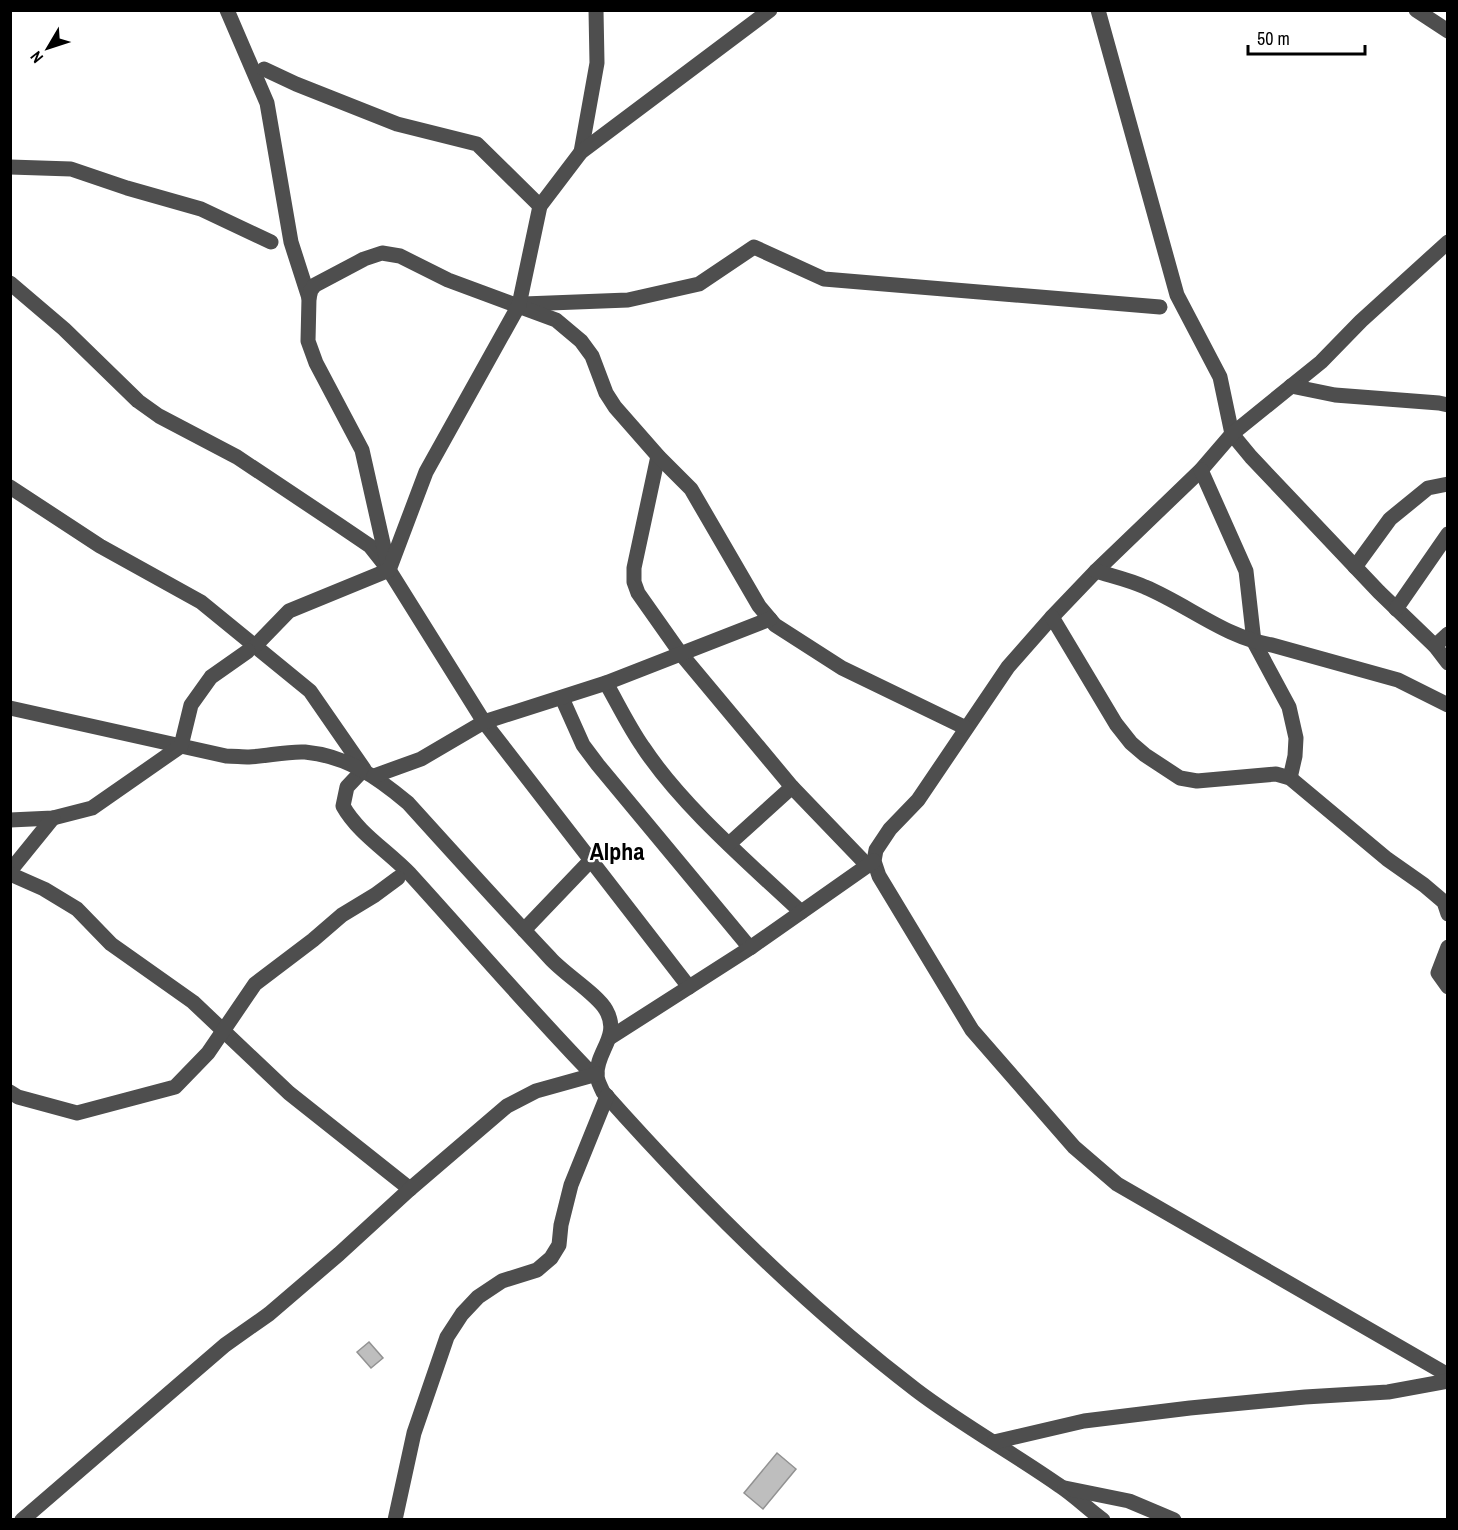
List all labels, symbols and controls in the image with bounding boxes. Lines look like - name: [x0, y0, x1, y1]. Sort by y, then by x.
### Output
- north arrow: [18, 18, 78, 78]
- scale bar: [1248, 18, 1365, 56]
- text: 50 m: [1257, 26, 1290, 51]
- text: N: [25, 47, 48, 68]
- district label: Alpha: [590, 835, 644, 867]

